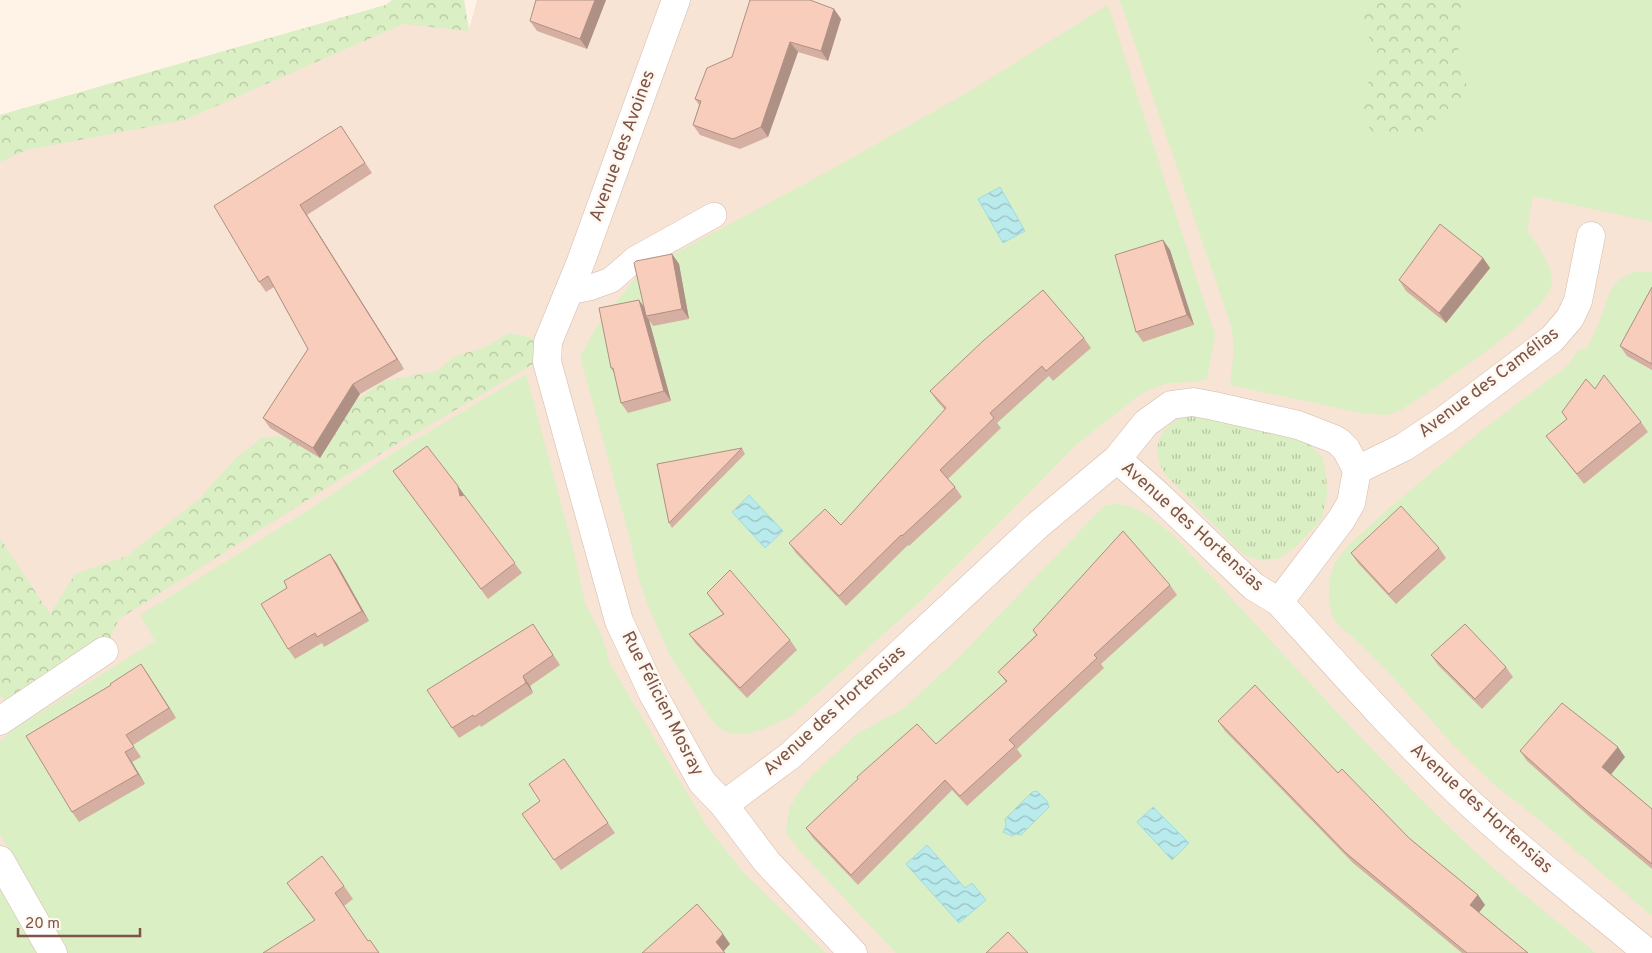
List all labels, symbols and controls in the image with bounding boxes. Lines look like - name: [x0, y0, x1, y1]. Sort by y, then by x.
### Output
- street label: Avenue des Avoines: [585, 67, 661, 225]
- street label: Avenue des Camélias: [1414, 323, 1564, 443]
- street label: Avenue des Hortensias: [1116, 457, 1268, 597]
- street label: Rue Félicien Mosray: [616, 628, 708, 780]
- street label: Avenue des Hortensias: [759, 641, 911, 781]
- street label: Avenue des Hortensias: [1405, 739, 1557, 879]
- scale bar: [18, 906, 140, 938]
- text: 20 m: [25, 915, 60, 934]

